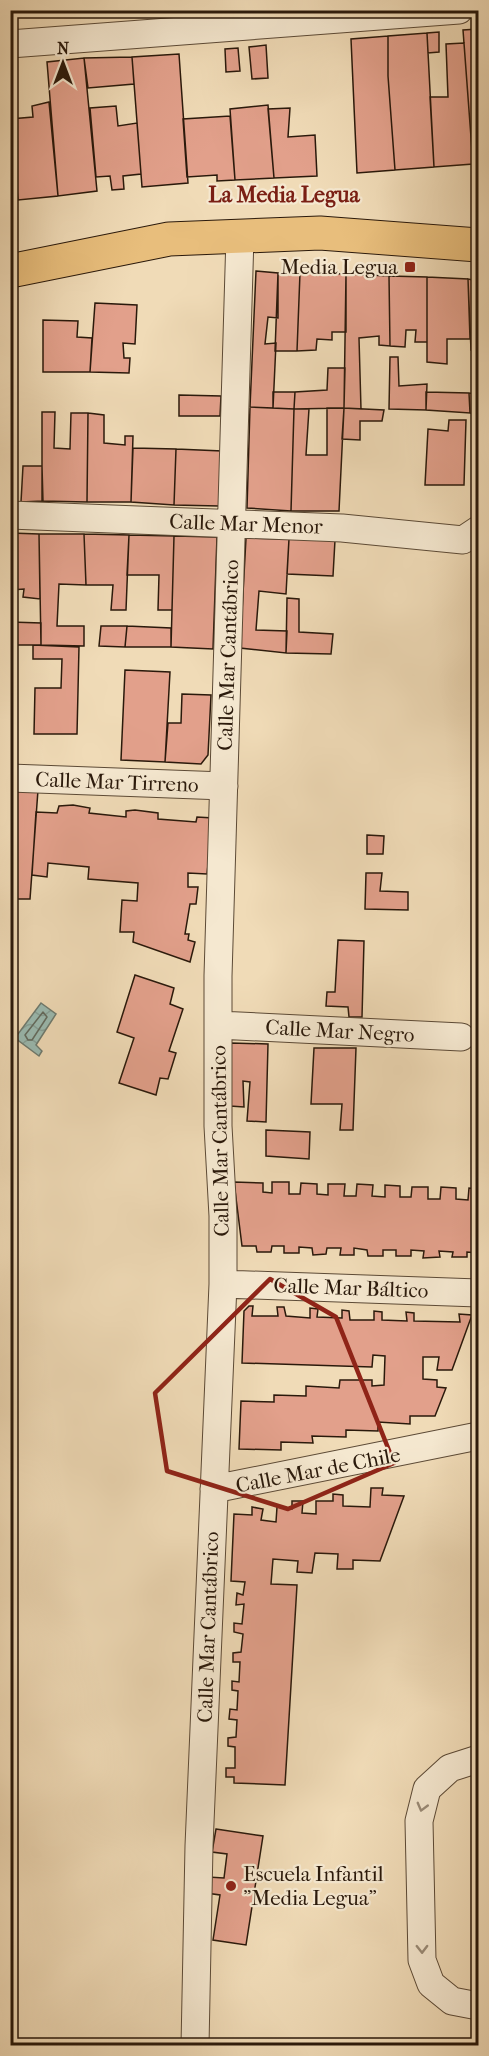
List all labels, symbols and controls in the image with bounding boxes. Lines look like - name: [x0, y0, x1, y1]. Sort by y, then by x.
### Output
- north arrow: [33, 33, 93, 93]
- text: N: [57, 39, 70, 58]
- district label: La Media Legua: [208, 182, 360, 208]
- place label: Media Legua: [280, 255, 398, 279]
- marker: Media Legua: [403, 260, 417, 274]
- street label: Calle Mar Menor: [169, 509, 323, 539]
- street label: Calle Mar Cantábrico: [213, 559, 243, 751]
- street label: Calle Mar Tirreno: [35, 767, 199, 797]
- street label: Calle Mar Negro: [265, 1015, 415, 1047]
- street label: Calle Mar Cantábrico: [206, 1045, 234, 1237]
- street label: Calle Mar Báltico: [273, 1273, 429, 1303]
- street label: Calle Mar de Chile: [234, 1442, 402, 1498]
- street label: Calle Mar Cantábrico: [193, 1531, 223, 1723]
- one-way arrow: [417, 1802, 430, 1812]
- place label: Escuela Infantil "Media Legua": [243, 1862, 384, 1910]
- marker: Escuela Infantil "Media Legua": [224, 1879, 238, 1893]
- one-way arrow: [415, 1944, 428, 1953]

